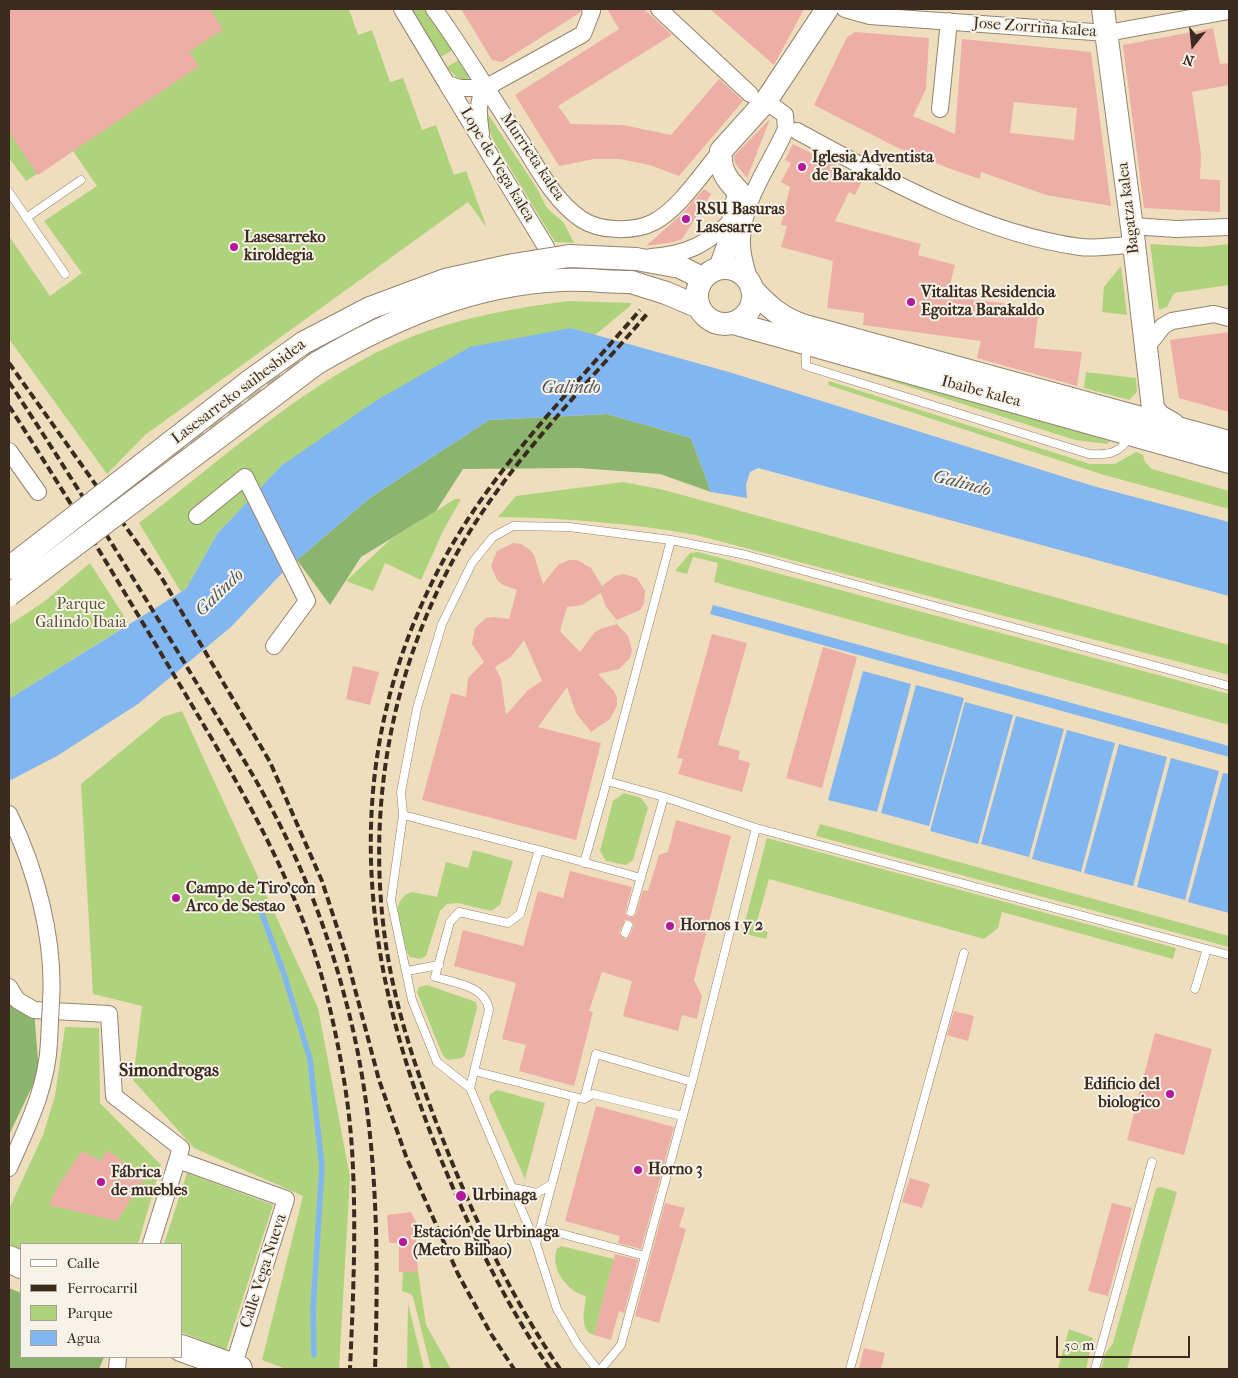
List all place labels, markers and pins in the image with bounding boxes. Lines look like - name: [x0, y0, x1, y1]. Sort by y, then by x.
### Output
- place label: Iglesia Adventista de Barakaldo: [812, 148, 934, 186]
- marker: Iglesia Adventista de Barakaldo: [796, 161, 808, 173]
- place label: RSU Basuras Lasesarre: [696, 200, 785, 238]
- marker: RSU Basuras Lasesarre: [680, 213, 692, 225]
- place label: Lasesarreko kiroldegia: [244, 228, 326, 266]
- marker: Lasesarreko kiroldegia: [228, 241, 240, 253]
- place label: Vitalitas Residencia Egoitza Barakaldo: [921, 283, 1055, 321]
- marker: Vitalitas Residencia Egoitza Barakaldo: [905, 296, 917, 308]
- place label: Campo de Tiro con Arco de Sestao: [186, 879, 316, 917]
- marker: Campo de Tiro con Arco de Sestao: [170, 892, 182, 904]
- place label: Hornos 1 y 2: [680, 916, 763, 936]
- marker: Hornos 1 y 2: [664, 920, 676, 932]
- place label: Edificio del biologico: [1084, 1075, 1160, 1113]
- marker: Edificio del biologico: [1164, 1088, 1176, 1100]
- place label: Horno 3: [648, 1160, 703, 1180]
- place label: Fábrica de muebles: [111, 1163, 187, 1201]
- marker: Horno 3: [632, 1164, 644, 1176]
- marker: Fábrica de muebles: [95, 1176, 107, 1188]
- place label: Urbinaga: [472, 1186, 537, 1206]
- marker: Urbinaga: [454, 1189, 468, 1203]
- place label: Estación de Urbinaga (Metro Bilbao): [413, 1223, 559, 1261]
- marker: Estación de Urbinaga (Metro Bilbao): [397, 1236, 409, 1248]

